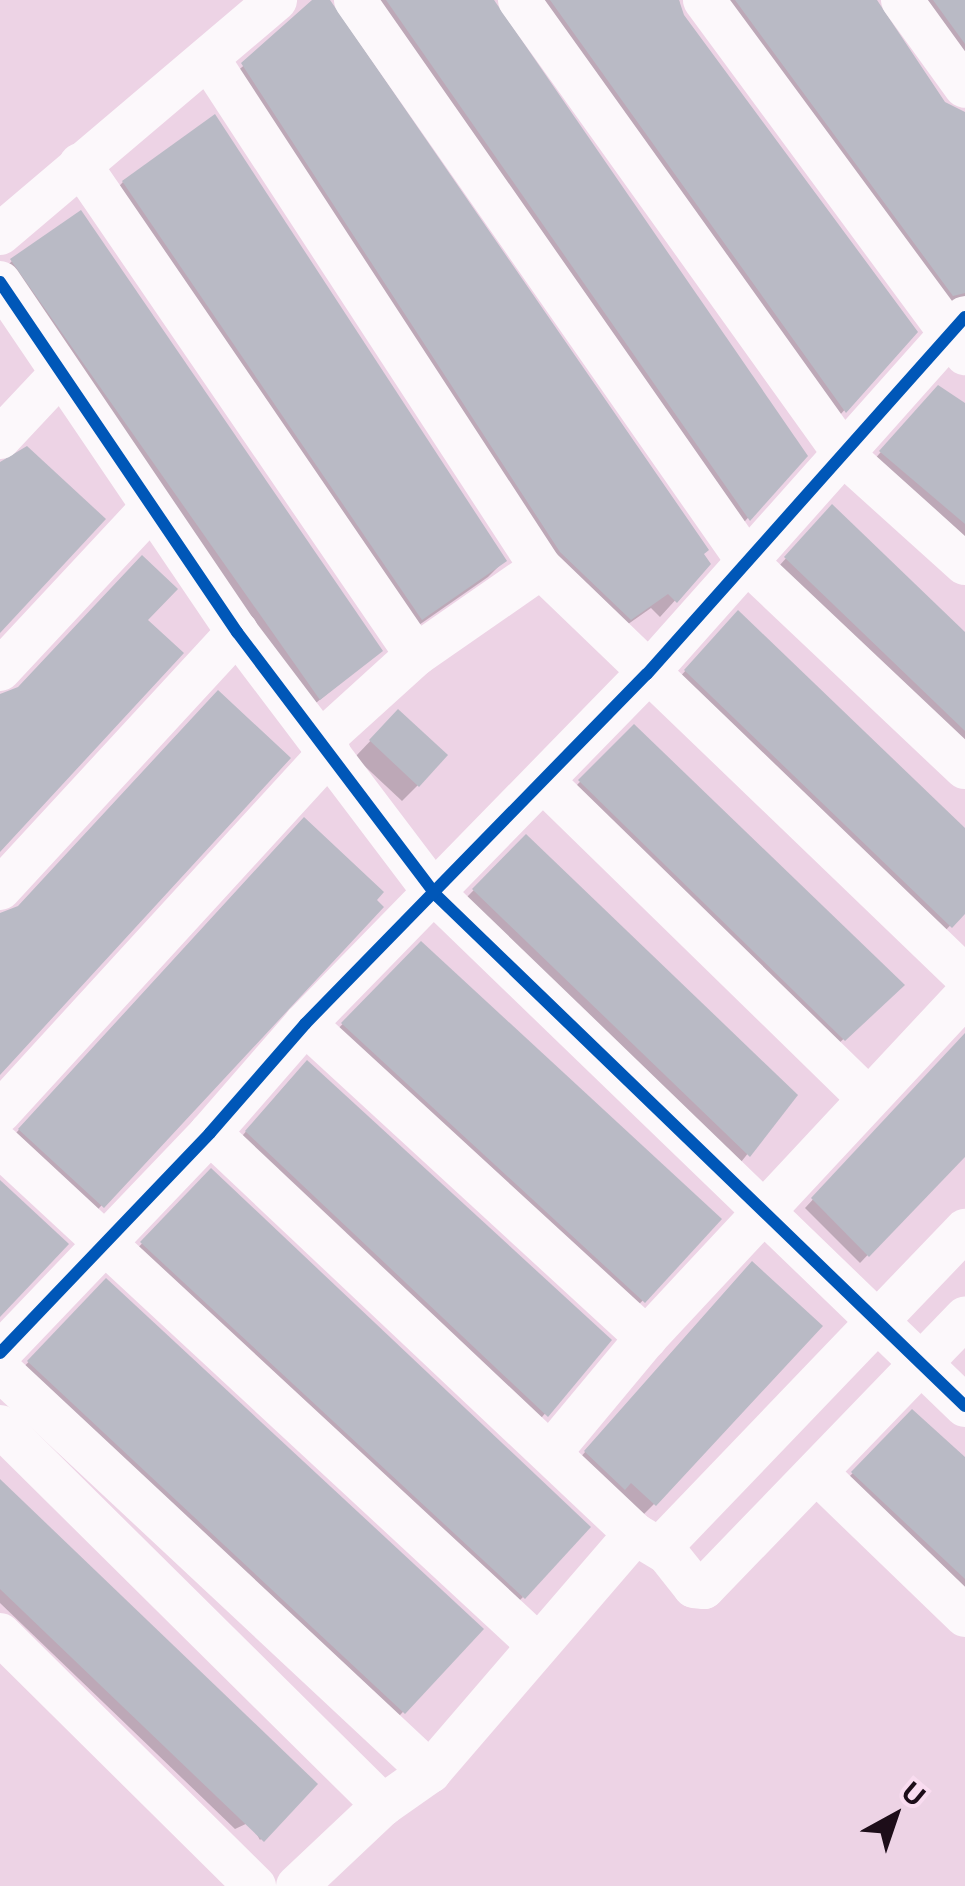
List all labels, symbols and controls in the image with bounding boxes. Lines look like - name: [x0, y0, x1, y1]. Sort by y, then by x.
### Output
- north arrow: [845, 1766, 945, 1866]
- text: U: [894, 1772, 935, 1814]

